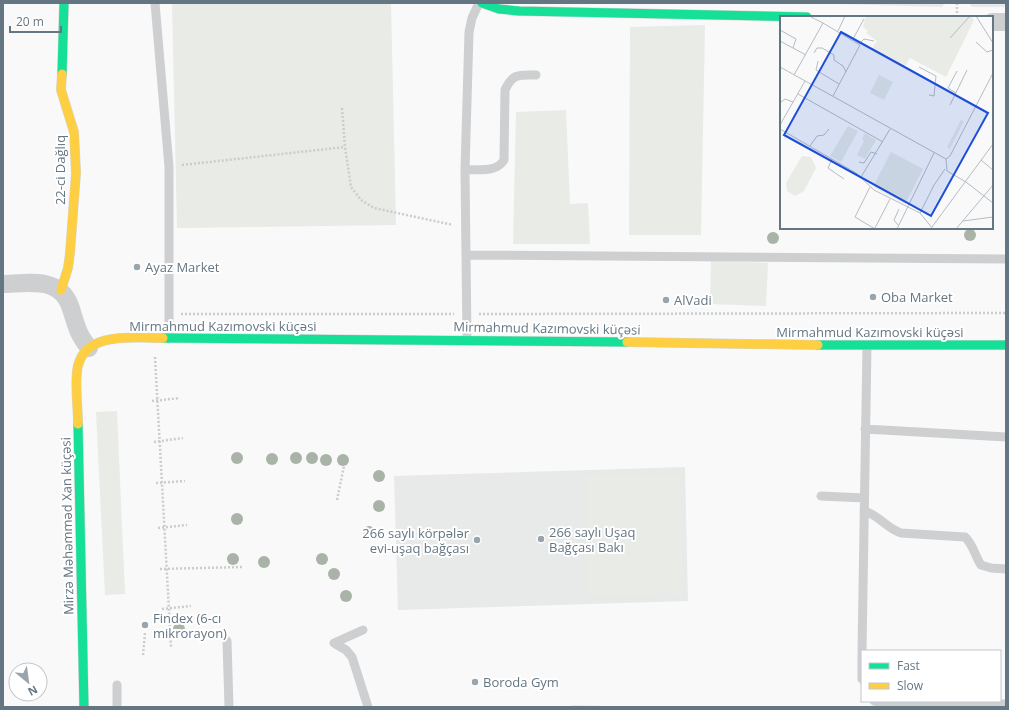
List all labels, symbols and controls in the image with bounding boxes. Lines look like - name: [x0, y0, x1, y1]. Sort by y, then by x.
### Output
- scale bar: [10, 8, 61, 34]
- text: 20 m: [16, 13, 44, 30]
- inset map: [780, 16, 993, 229]
- street label: 22-ci Dağlıq: [51, 135, 69, 205]
- place label: Ayaz Market: [145, 258, 220, 276]
- marker: Ayaz Market: [132, 262, 142, 272]
- place label: Oba Market: [881, 288, 953, 306]
- place label: AlVadi: [674, 291, 712, 309]
- marker: Oba Market: [868, 292, 878, 302]
- marker: AlVadi: [661, 295, 671, 305]
- street label: Mirmahmud Kazımovski küçəsi: [129, 317, 317, 335]
- street label: Mirmahmud Kazımovski küçəsi: [453, 317, 641, 339]
- street label: Mirmahmud Kazımovski küçəsi: [776, 323, 964, 341]
- street label: Mirzə Məhəmməd Xan küçəsi: [56, 437, 78, 615]
- place label: 266 saylı Uşaq Bağçası Bakı: [549, 523, 635, 556]
- place label: 266 saylı körpələr evi-uşaq bağçası: [362, 524, 470, 557]
- marker: 266 saylı Uşaq Bağçası Bakı: [536, 534, 546, 544]
- marker: 266 saylı körpələr evi-uşaq bağçası: [472, 535, 482, 545]
- place label: Findex (6-cı mikrorayon): [153, 609, 227, 642]
- marker: Findex (6-cı mikrorayon): [140, 620, 150, 630]
- legend: [861, 650, 1001, 702]
- text: Fast: [897, 657, 920, 674]
- north arrow: [8, 662, 48, 702]
- place label: Boroda Gym: [483, 673, 559, 691]
- marker: Boroda Gym: [470, 677, 480, 687]
- text: Slow: [897, 677, 924, 694]
- text: N: [26, 682, 41, 700]

